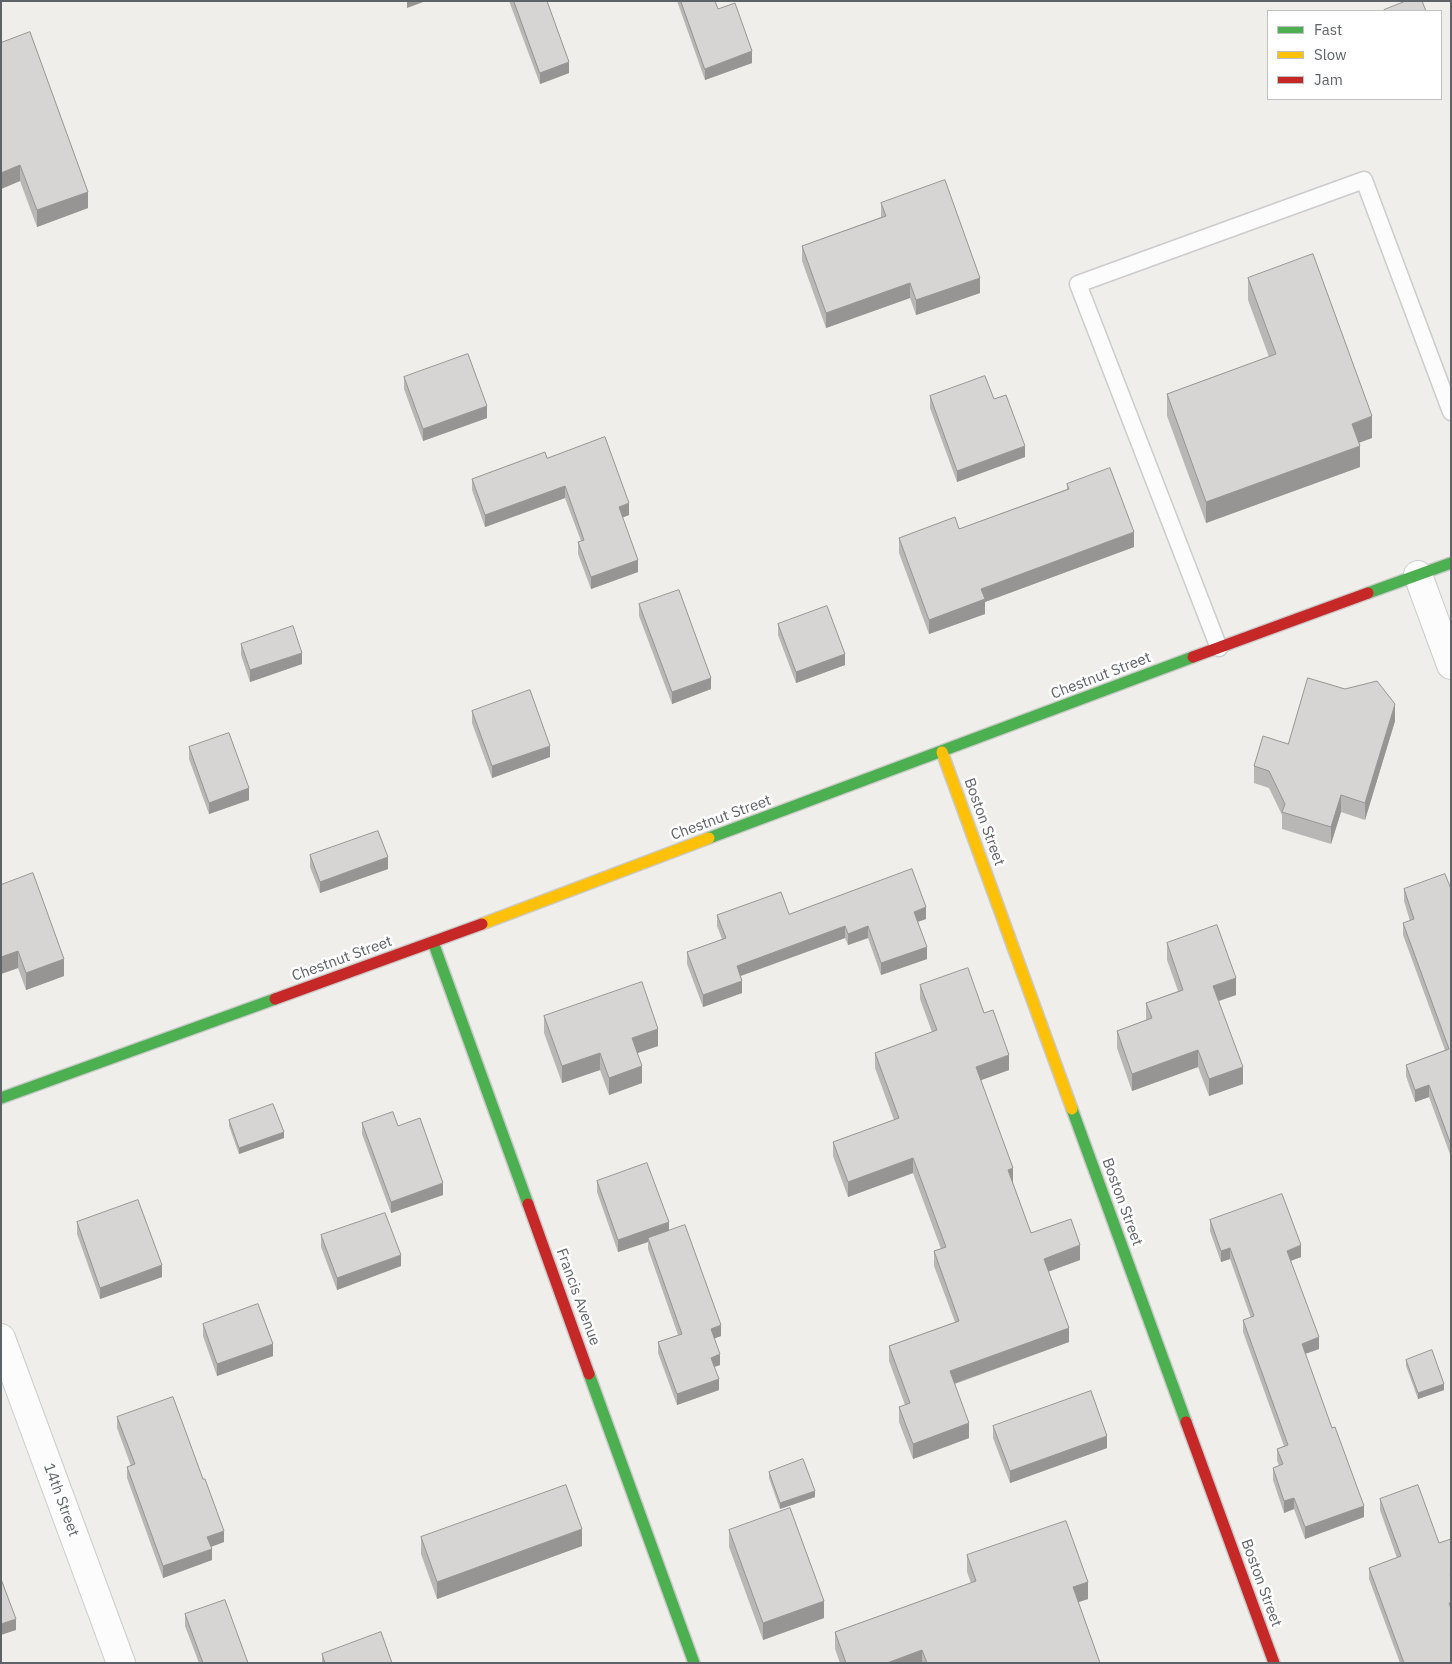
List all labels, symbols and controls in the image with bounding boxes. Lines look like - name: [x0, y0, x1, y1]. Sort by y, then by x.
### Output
- legend: [1267, 10, 1442, 100]
- text: Fast: [1314, 20, 1342, 39]
- text: Slow: [1314, 45, 1347, 64]
- text: Jam: [1314, 70, 1343, 89]
- street label: Chestnut Street: [1049, 649, 1153, 703]
- street label: Boston Street: [960, 776, 1008, 868]
- street label: Chestnut Street: [668, 791, 774, 845]
- street label: Chestnut Street: [289, 932, 395, 986]
- street label: Boston Street: [1098, 1156, 1146, 1248]
- street label: Francis Avenue: [552, 1246, 604, 1348]
- street label: 14th Street: [39, 1461, 83, 1539]
- street label: Boston Street: [1237, 1537, 1285, 1629]

